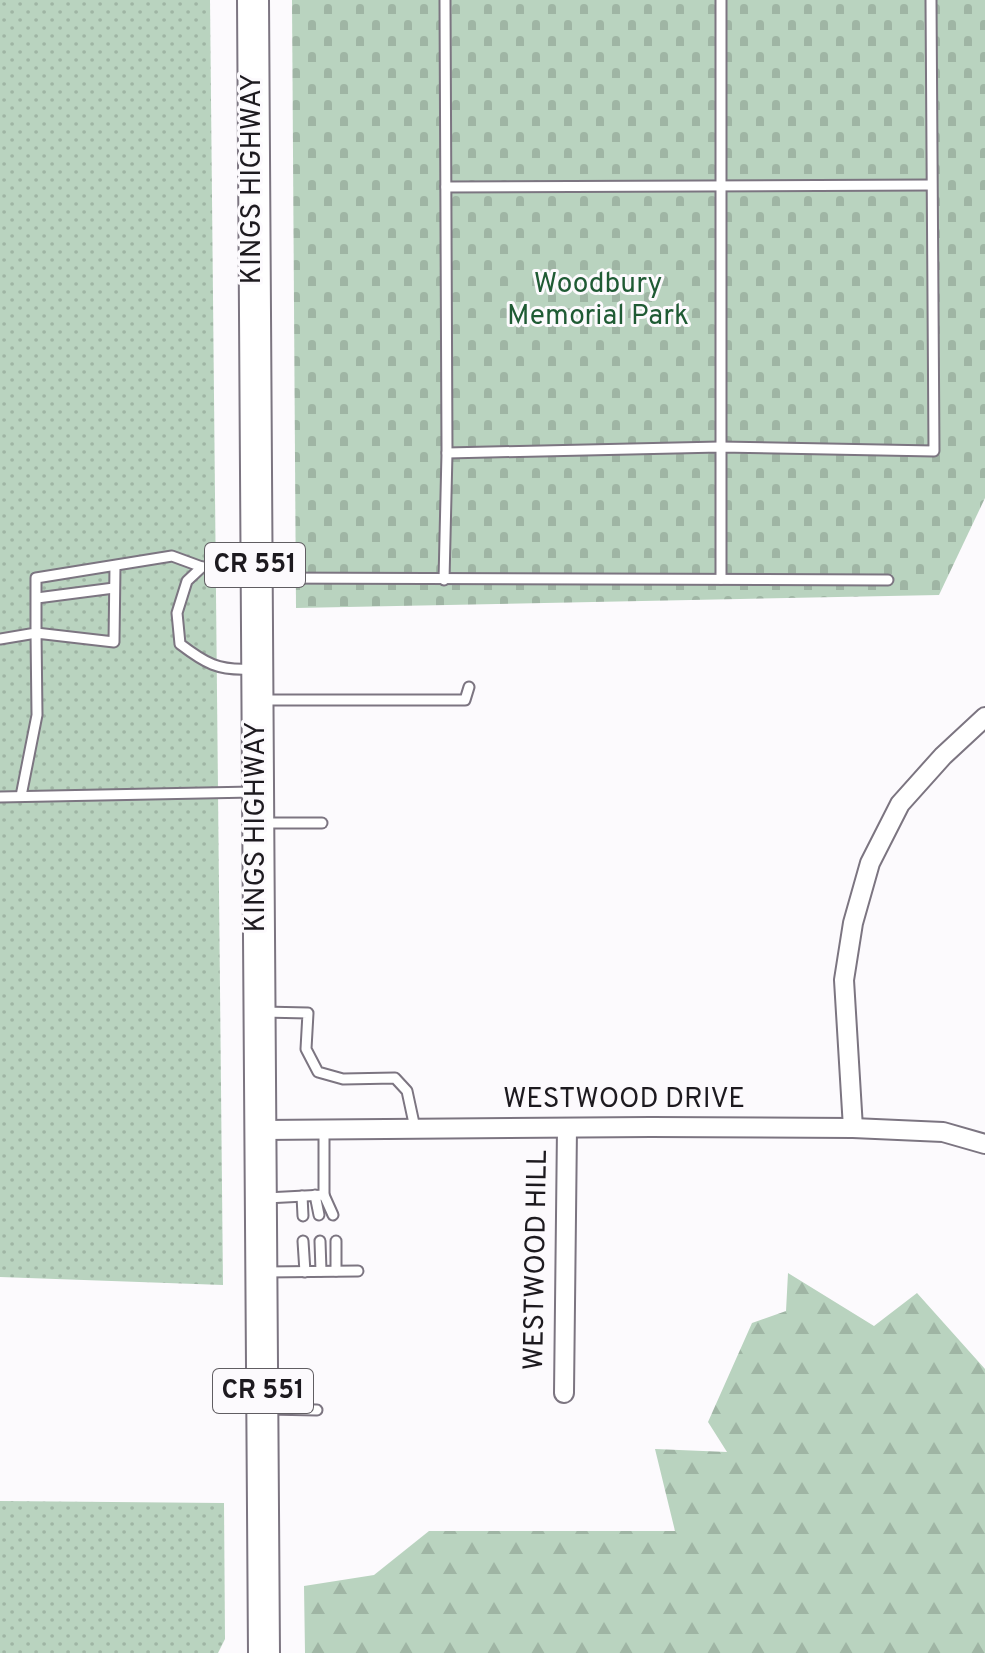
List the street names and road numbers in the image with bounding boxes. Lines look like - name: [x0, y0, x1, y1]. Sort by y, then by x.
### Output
- street label: KINGS HIGHWAY: [235, 73, 271, 285]
- road number: CR 551: [205, 543, 305, 587]
- street label: KINGS HIGHWAY: [239, 721, 275, 933]
- street label: WESTWOOD DRIVE: [503, 1082, 745, 1118]
- street label: WESTWOOD HILL: [517, 1149, 557, 1371]
- road number: CR 551: [213, 1369, 313, 1413]

